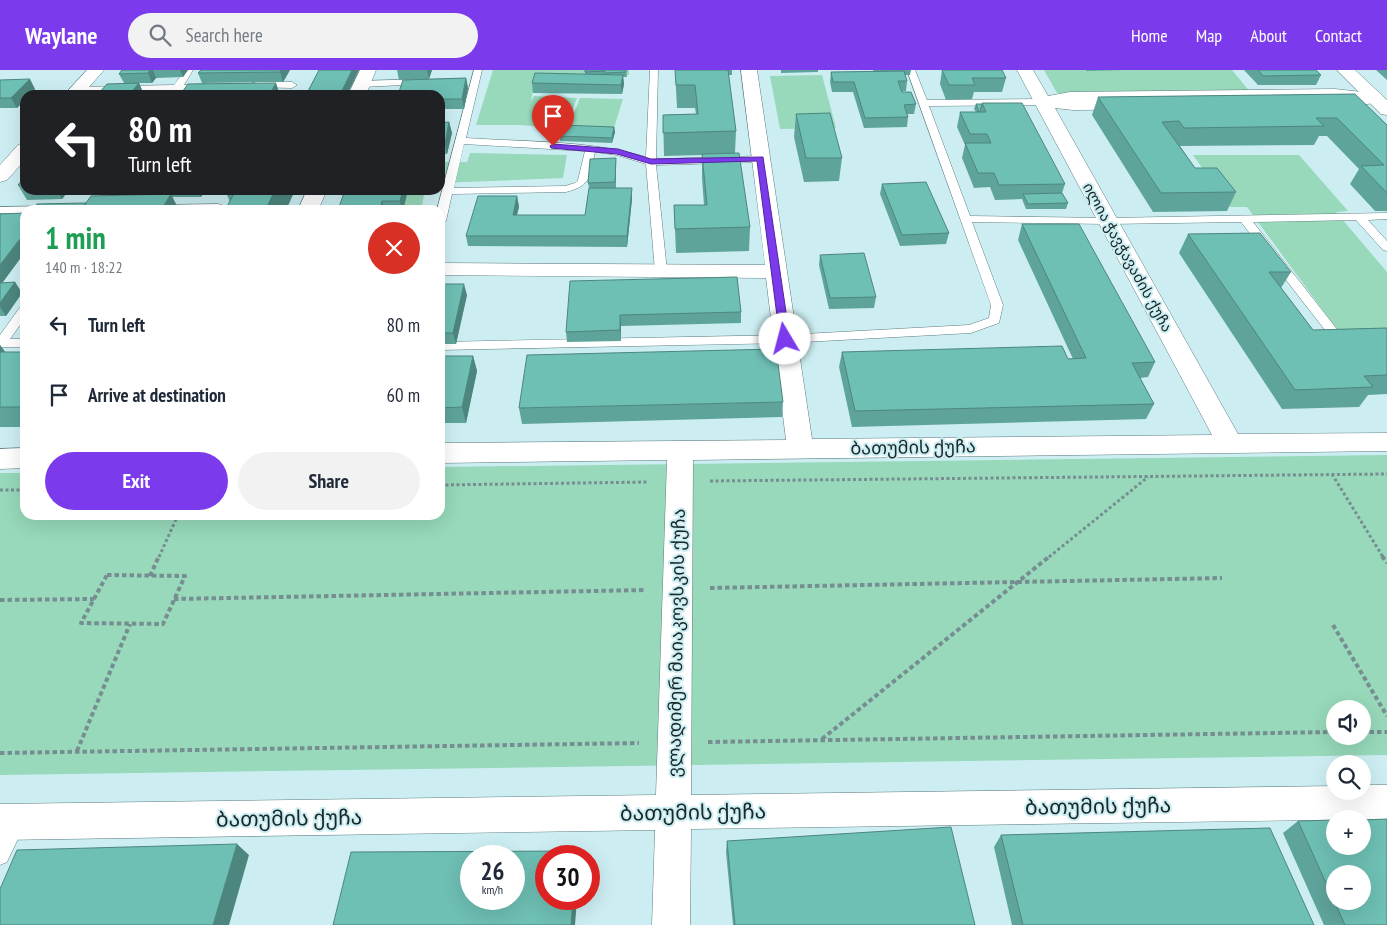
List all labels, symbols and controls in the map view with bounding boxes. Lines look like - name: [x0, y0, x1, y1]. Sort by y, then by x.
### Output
- search box: [128, 13, 478, 58]
- text: Waylane: [25, 20, 98, 51]
- icon: search: [146, 21, 174, 49]
- text: Search here: [186, 23, 263, 47]
- text: Home: [1131, 24, 1168, 47]
- text: Map: [1196, 24, 1222, 47]
- text: About: [1250, 24, 1287, 47]
- text: Contact: [1315, 24, 1362, 47]
- pin: [532, 95, 574, 146]
- icon: arrive: [539, 102, 567, 130]
- text: 80 m: [128, 106, 192, 152]
- icon: left: [45, 110, 110, 175]
- text: Turn left: [128, 150, 192, 178]
- street label: ილია ჭავჭავაძის ქუჩა: [1079, 179, 1177, 335]
- text: 1 min: [45, 218, 106, 257]
- button: close: [368, 222, 420, 274]
- text: 140 m · 18:22: [45, 257, 123, 277]
- icon: left: [45, 311, 73, 339]
- position arrow: [758, 312, 810, 364]
- text: Turn left: [88, 313, 145, 337]
- text: 80 m: [387, 313, 420, 337]
- icon: arrive: [45, 381, 73, 409]
- text: Arrive at destination: [88, 383, 226, 407]
- text: 60 m: [387, 383, 420, 407]
- street label: ბათუმის ქუჩა: [850, 434, 976, 460]
- button: Exit: [45, 452, 228, 510]
- button: Share: [238, 452, 420, 510]
- street label: ვლადიმერ მაიაკოვსკის ქუჩა: [662, 508, 690, 778]
- map controls: [1326, 700, 1371, 910]
- button: sound: [1326, 700, 1371, 745]
- button: search: [1326, 755, 1371, 800]
- street label: ბათუმის ქუჩა: [1025, 791, 1171, 821]
- street label: ბათუმის ქუჩა: [620, 797, 766, 827]
- street label: ბათუმის ქუჩა: [216, 803, 362, 833]
- button: +: [1326, 810, 1371, 855]
- speed limit sign: 30: [535, 845, 600, 910]
- text: 26: [481, 855, 504, 887]
- button: −: [1326, 865, 1371, 910]
- text: km/h: [482, 882, 503, 897]

